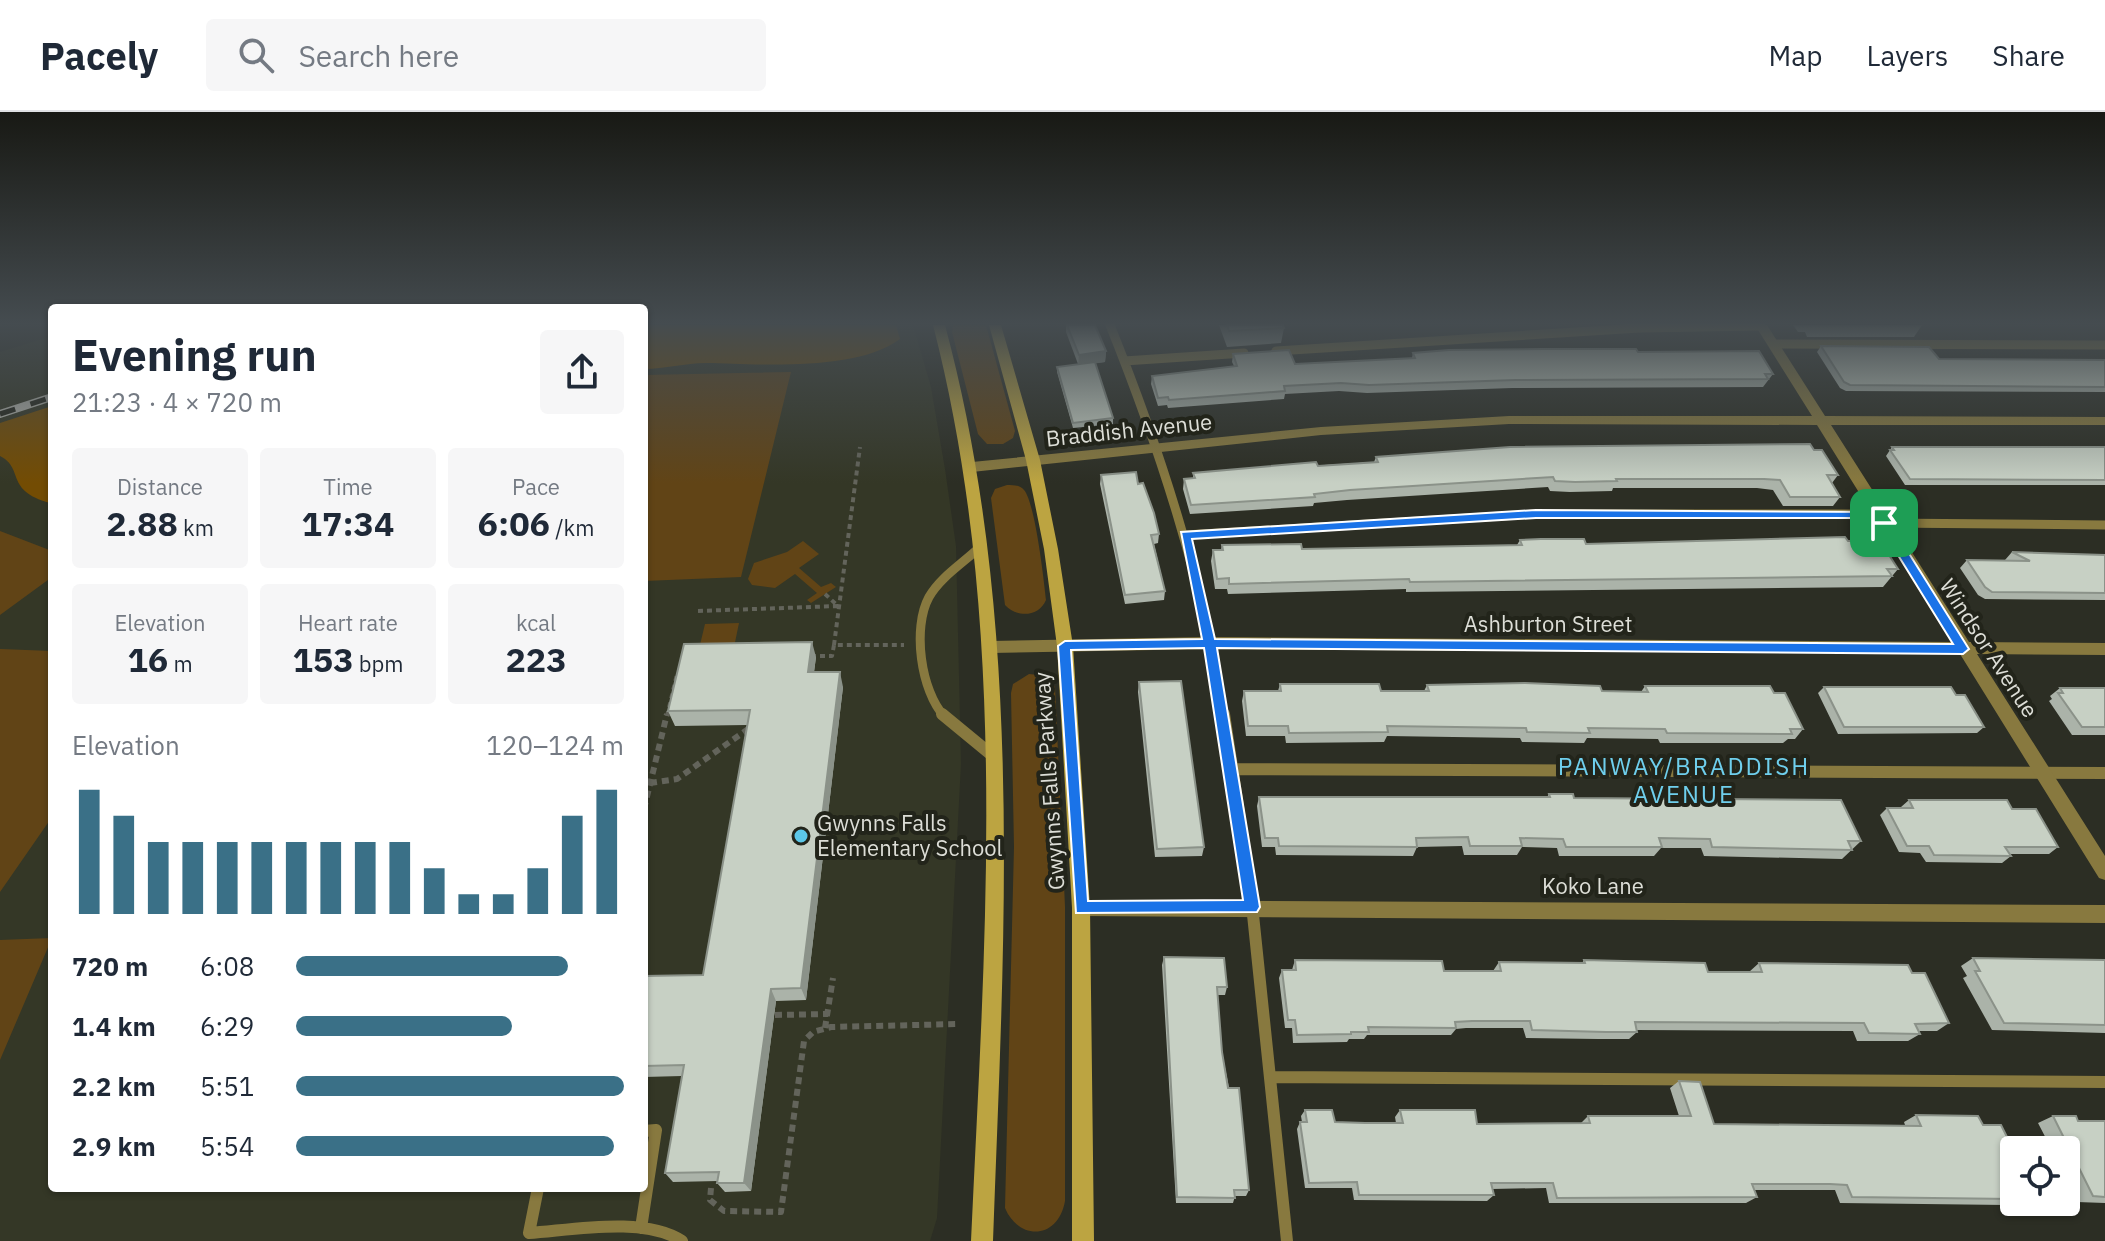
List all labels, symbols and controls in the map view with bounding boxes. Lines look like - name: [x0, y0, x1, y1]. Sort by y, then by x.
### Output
- search box: [206, 19, 766, 91]
- text: Pacely: [40, 31, 158, 80]
- icon: search: [234, 33, 278, 77]
- text: Search here: [298, 36, 459, 75]
- text: Map: [1768, 37, 1822, 74]
- text: Layers: [1866, 37, 1948, 74]
- text: Share: [1992, 37, 2065, 74]
- text: Evening run: [72, 326, 317, 383]
- button: share: [540, 330, 624, 414]
- text: 21:23 · 4 × 720 m: [72, 385, 282, 419]
- street label: Braddish Avenue: [1044, 406, 1213, 453]
- text: Distance: [117, 472, 203, 501]
- text: Time: [323, 472, 373, 501]
- text: Pace: [512, 472, 560, 501]
- pin: [1850, 489, 1918, 557]
- text: 2.88: [106, 501, 178, 545]
- text: 17:34: [302, 501, 394, 545]
- text: 6:06: [478, 501, 550, 545]
- icon: arrive: [1862, 501, 1906, 545]
- text: km: [178, 513, 214, 542]
- text: /km: [550, 513, 594, 542]
- street label: Windsor Avenue: [1934, 573, 2045, 723]
- text: Elevation: [114, 608, 206, 637]
- text: Heart rate: [298, 608, 398, 637]
- text: kcal: [516, 608, 556, 637]
- street label: Ashburton Street: [1464, 609, 1632, 638]
- text: 16: [127, 637, 168, 681]
- text: 153: [292, 637, 354, 681]
- text: 223: [505, 637, 567, 681]
- text: m: [168, 649, 193, 678]
- text: bpm: [354, 649, 404, 678]
- street label: Gwynns Falls Parkway: [1026, 671, 1071, 891]
- text: Elevation: [72, 728, 180, 762]
- text: 120–124 m: [486, 728, 624, 762]
- district label: PANWAY/BRADDISH AVENUE: [1558, 750, 1810, 810]
- place label: Gwynns Falls Elementary School: [817, 808, 1003, 862]
- marker: Gwynns Falls Elementary School: [792, 827, 810, 845]
- street label: Koko Lane: [1542, 871, 1644, 900]
- text: 720 m: [72, 949, 148, 983]
- text: 6:08: [200, 949, 254, 983]
- text: 1.4 km: [72, 1009, 156, 1043]
- text: 6:29: [200, 1009, 254, 1043]
- text: 2.2 km: [72, 1069, 156, 1103]
- text: 5:51: [200, 1069, 254, 1103]
- text: 2.9 km: [72, 1129, 156, 1163]
- text: 5:54: [200, 1129, 254, 1163]
- map controls: [2000, 1136, 2080, 1216]
- button: locate: [2000, 1136, 2080, 1216]

